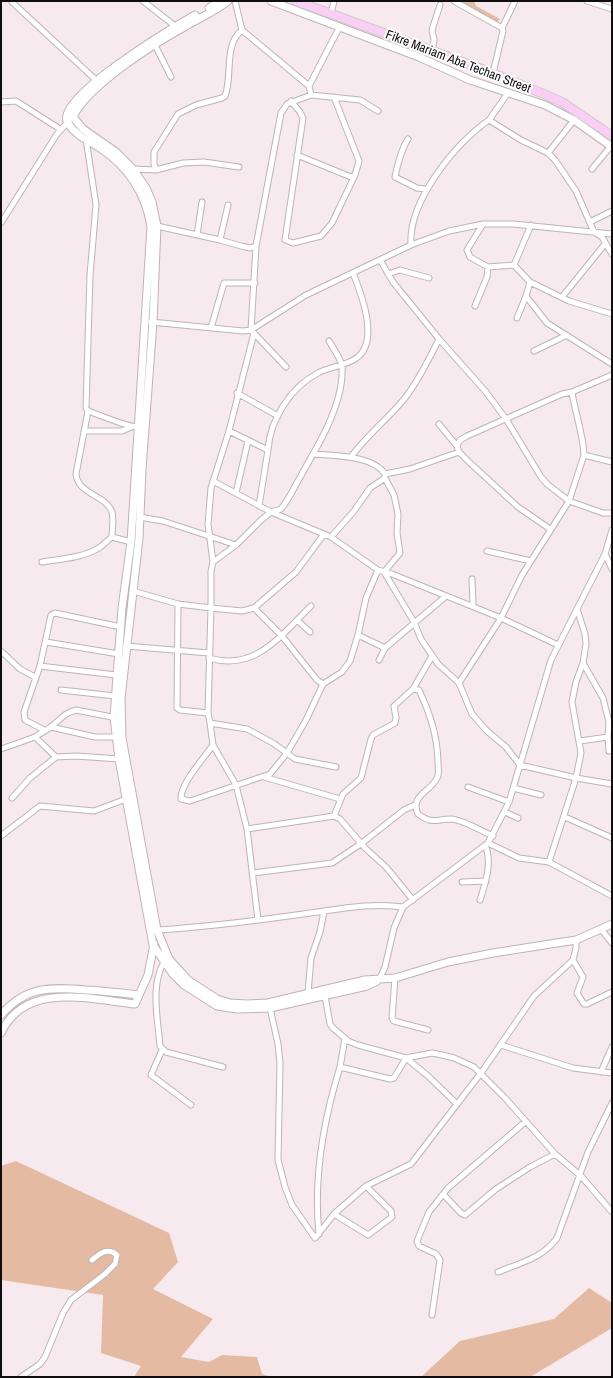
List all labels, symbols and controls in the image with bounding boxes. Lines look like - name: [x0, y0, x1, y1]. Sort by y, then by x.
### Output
- street label: Fikre Mariam Aba Techan Street: [383, 27, 533, 97]

